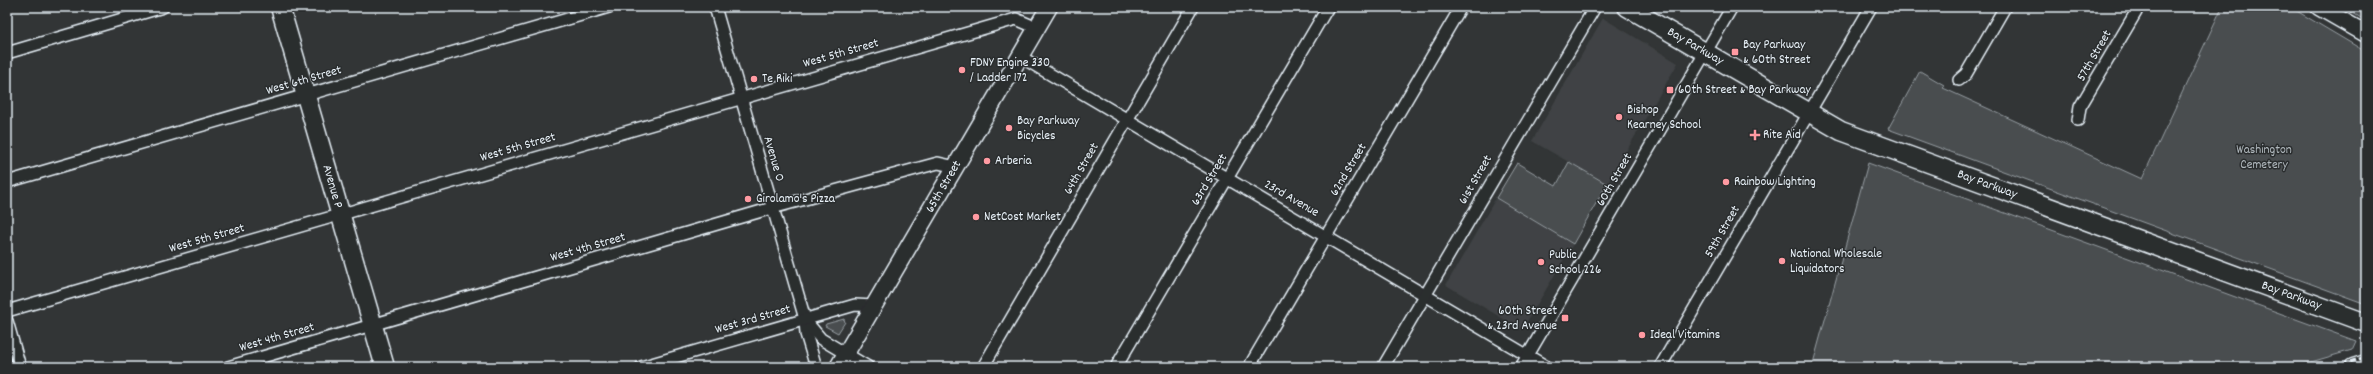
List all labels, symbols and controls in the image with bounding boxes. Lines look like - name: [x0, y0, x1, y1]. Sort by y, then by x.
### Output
- street label: Bay Parkway: [1664, 23, 1728, 71]
- street label: 57th Street: [2073, 27, 2117, 85]
- street label: West 5th Street: [801, 34, 881, 74]
- place label: Bay Parkway & 60th Street: [1743, 36, 1811, 70]
- marker: Bay Parkway & 60th Street: [1730, 47, 1740, 57]
- place label: FDNY Engine 330 / Ladder 172: [970, 54, 1050, 88]
- street label: West 6th Street: [264, 61, 344, 101]
- marker: FDNY Engine 330 / Ladder 172: [957, 65, 967, 75]
- place label: Te Riki: [762, 70, 793, 89]
- marker: Te Riki: [749, 74, 759, 84]
- place label: 60th Street & Bay Parkway: [1678, 81, 1812, 100]
- marker: 60th Street & Bay Parkway: [1665, 85, 1675, 95]
- place label: Bishop Kearney School: [1627, 101, 1701, 135]
- place label: Bay Parkway Bicycles: [1017, 112, 1080, 146]
- marker: Bishop Kearney School: [1614, 112, 1624, 122]
- marker: Bay Parkway Bicycles: [1004, 123, 1014, 133]
- place label: Rite Aid: [1763, 126, 1801, 145]
- street label: West 5th Street: [478, 128, 558, 168]
- marker: Rite Aid: [1750, 130, 1760, 140]
- street label: Avenue O: [758, 134, 788, 184]
- street label: 64th Street: [1059, 139, 1105, 198]
- street label: 62nd Street: [1326, 140, 1372, 200]
- park label: Washington Cemetery: [2236, 141, 2292, 175]
- street label: 63rd Street: [1187, 150, 1233, 210]
- street label: 60th Street: [1592, 150, 1638, 210]
- place label: Arberia: [995, 152, 1032, 171]
- street label: 61st Street: [1454, 152, 1498, 208]
- marker: Arberia: [982, 156, 992, 166]
- street label: 65th Street: [921, 157, 967, 216]
- street label: Avenue P: [317, 162, 348, 211]
- street label: Bay Parkway: [1955, 165, 2020, 204]
- place label: Rainbow Lighting: [1734, 173, 1816, 192]
- street label: 23rd Avenue: [1260, 176, 1322, 223]
- marker: Rainbow Lighting: [1721, 177, 1731, 187]
- place label: Girolamo's Pizza: [756, 190, 836, 209]
- marker: Girolamo's Pizza: [743, 194, 753, 204]
- street label: 59th Street: [1700, 202, 1746, 262]
- place label: NetCost Market: [984, 208, 1061, 227]
- marker: NetCost Market: [971, 212, 981, 222]
- street label: West 5th Street: [167, 219, 247, 259]
- street label: West 4th Street: [548, 228, 628, 268]
- place label: National Wholesale Liquidators: [1790, 245, 1882, 279]
- place label: Public School 226: [1549, 246, 1601, 280]
- marker: National Wholesale Liquidators: [1777, 256, 1787, 266]
- marker: Public School 226: [1536, 257, 1546, 267]
- street label: Bay Parkway: [2259, 276, 2325, 316]
- street label: West 3rd Street: [713, 300, 793, 340]
- place label: 60th Street & 23rd Avenue: [1487, 302, 1557, 336]
- marker: 60th Street & 23rd Avenue: [1560, 313, 1570, 323]
- street label: West 4th Street: [237, 318, 317, 358]
- place label: Ideal Vitamins: [1650, 326, 1720, 345]
- marker: Ideal Vitamins: [1637, 330, 1647, 340]

